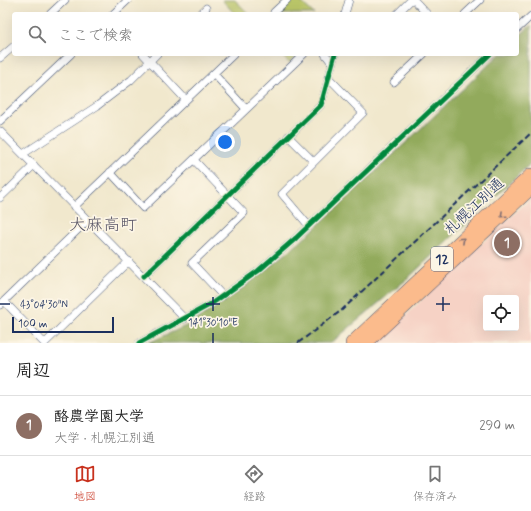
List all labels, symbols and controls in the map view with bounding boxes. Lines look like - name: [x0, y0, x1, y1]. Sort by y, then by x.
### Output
- search box: [12, 12, 519, 56]
- icon: search: [26, 23, 48, 45]
- text: ここで検索: [58, 26, 133, 46]
- your location: [215, 132, 235, 152]
- street label: 札幌江別通: [440, 174, 509, 240]
- one-way arrow: [500, 210, 507, 217]
- district label: 大麻高町: [69, 214, 137, 236]
- pin: 1: [494, 228, 520, 258]
- one-way arrow: [457, 237, 465, 244]
- road number: 12: [431, 247, 453, 271]
- map controls: [483, 295, 519, 331]
- button: locate: [483, 295, 519, 331]
- text: 43°04'30"N: [20, 298, 68, 312]
- scale bar: [12, 315, 114, 334]
- text: 141°30'10"E: [188, 316, 238, 330]
- text: 100 m: [18, 317, 48, 331]
- text: 周辺: [16, 360, 50, 382]
- text: 酪農学園大学: [54, 407, 144, 427]
- text: 1: [26, 417, 32, 434]
- text: 290 m: [479, 417, 515, 434]
- text: 大学 · 札幌江別通: [54, 430, 155, 447]
- tab: 地図: [74, 463, 96, 504]
- tab: 経路: [243, 463, 265, 504]
- tab: 保存済み: [413, 463, 457, 504]

